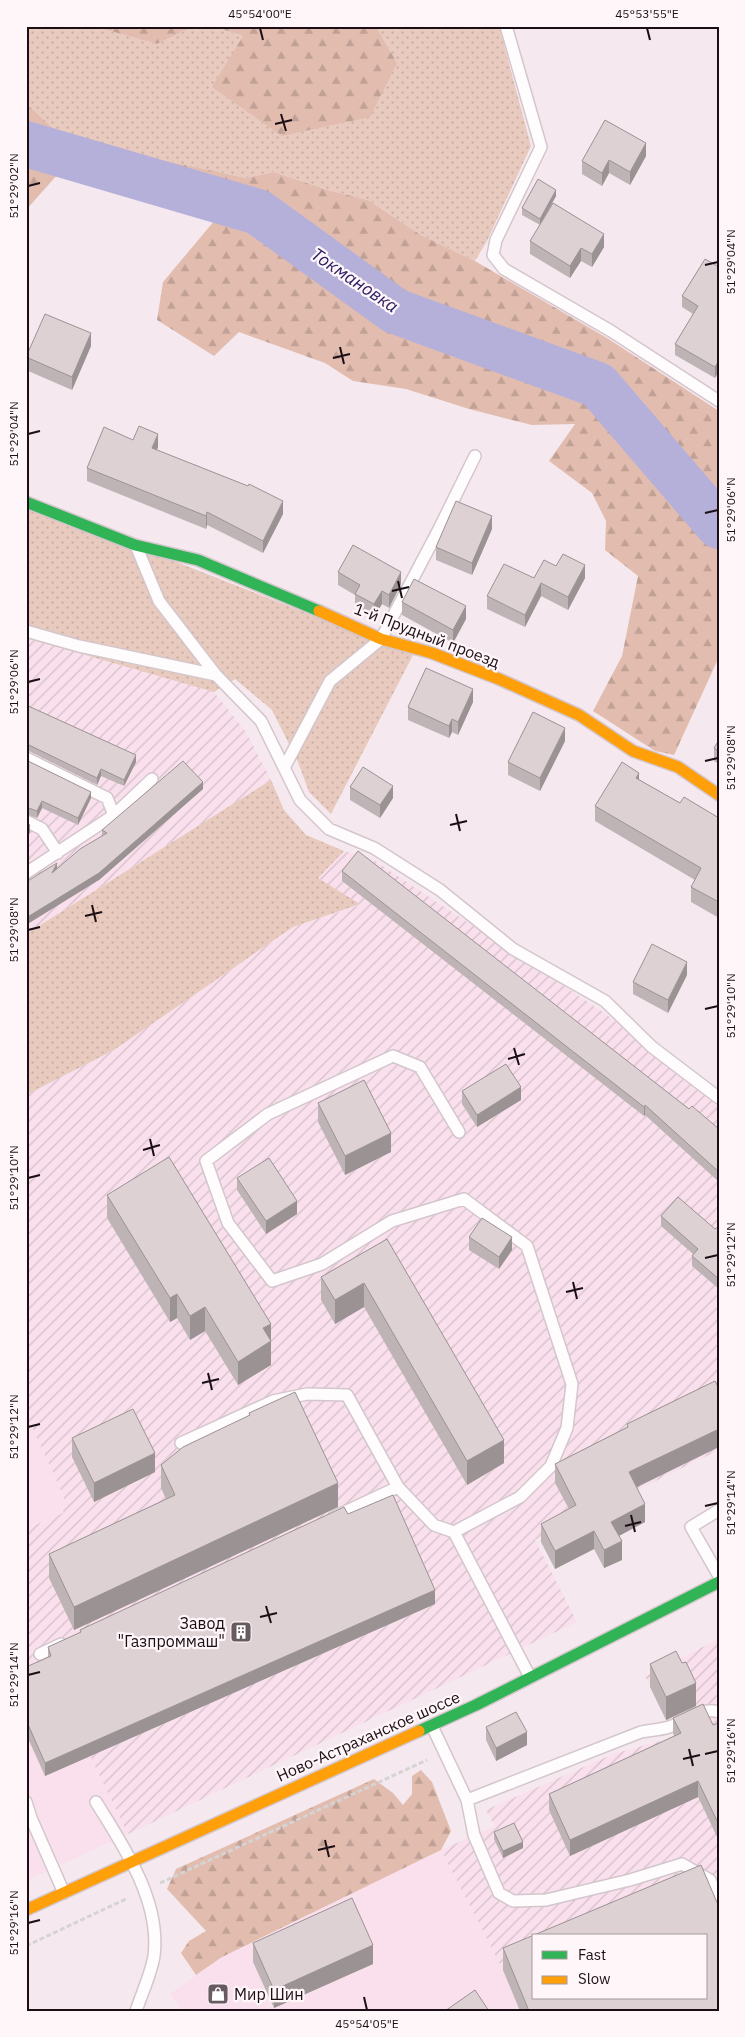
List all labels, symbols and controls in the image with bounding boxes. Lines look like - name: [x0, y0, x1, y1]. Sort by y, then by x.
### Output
- text: 45°54'00"E: [228, 6, 292, 21]
- text: 45°53'55"E: [615, 6, 679, 21]
- text: 51°29'02"N: [6, 153, 21, 219]
- text: 51°29'04"N: [723, 229, 738, 295]
- water label: Токмановка: [307, 242, 403, 318]
- text: 51°29'04"N: [6, 401, 21, 467]
- text: 51°29'06"N: [723, 477, 738, 543]
- street label: 1-й Прудный проезд: [351, 598, 503, 672]
- text: 51°29'06"N: [6, 649, 21, 715]
- text: 51°29'08"N: [723, 725, 738, 791]
- text: 51°29'08"N: [6, 897, 21, 963]
- text: 51°29'10"N: [723, 973, 738, 1039]
- text: 51°29'10"N: [6, 1145, 21, 1211]
- text: 51°29'12"N: [723, 1222, 738, 1288]
- text: 51°29'12"N: [6, 1394, 21, 1460]
- text: 51°29'14"N: [723, 1470, 738, 1536]
- place label: Завод "Газпроммаш": [117, 1613, 225, 1651]
- building icon: Завод "Газпроммаш": [229, 1620, 253, 1644]
- text: 51°29'14"N: [6, 1642, 21, 1708]
- street label: Ново-Астраханское шоссе: [273, 1686, 463, 1786]
- text: 51°29'16"N: [723, 1718, 738, 1784]
- text: 51°29'16"N: [6, 1890, 21, 1956]
- legend: [532, 1934, 708, 2000]
- text: Fast: [578, 1945, 606, 1964]
- text: Slow: [578, 1969, 611, 1988]
- shop icon: Мир Шин: [206, 1982, 230, 2006]
- place label: Мир Шин: [234, 1984, 304, 2004]
- text: 45°54'05"E: [335, 2016, 399, 2031]

